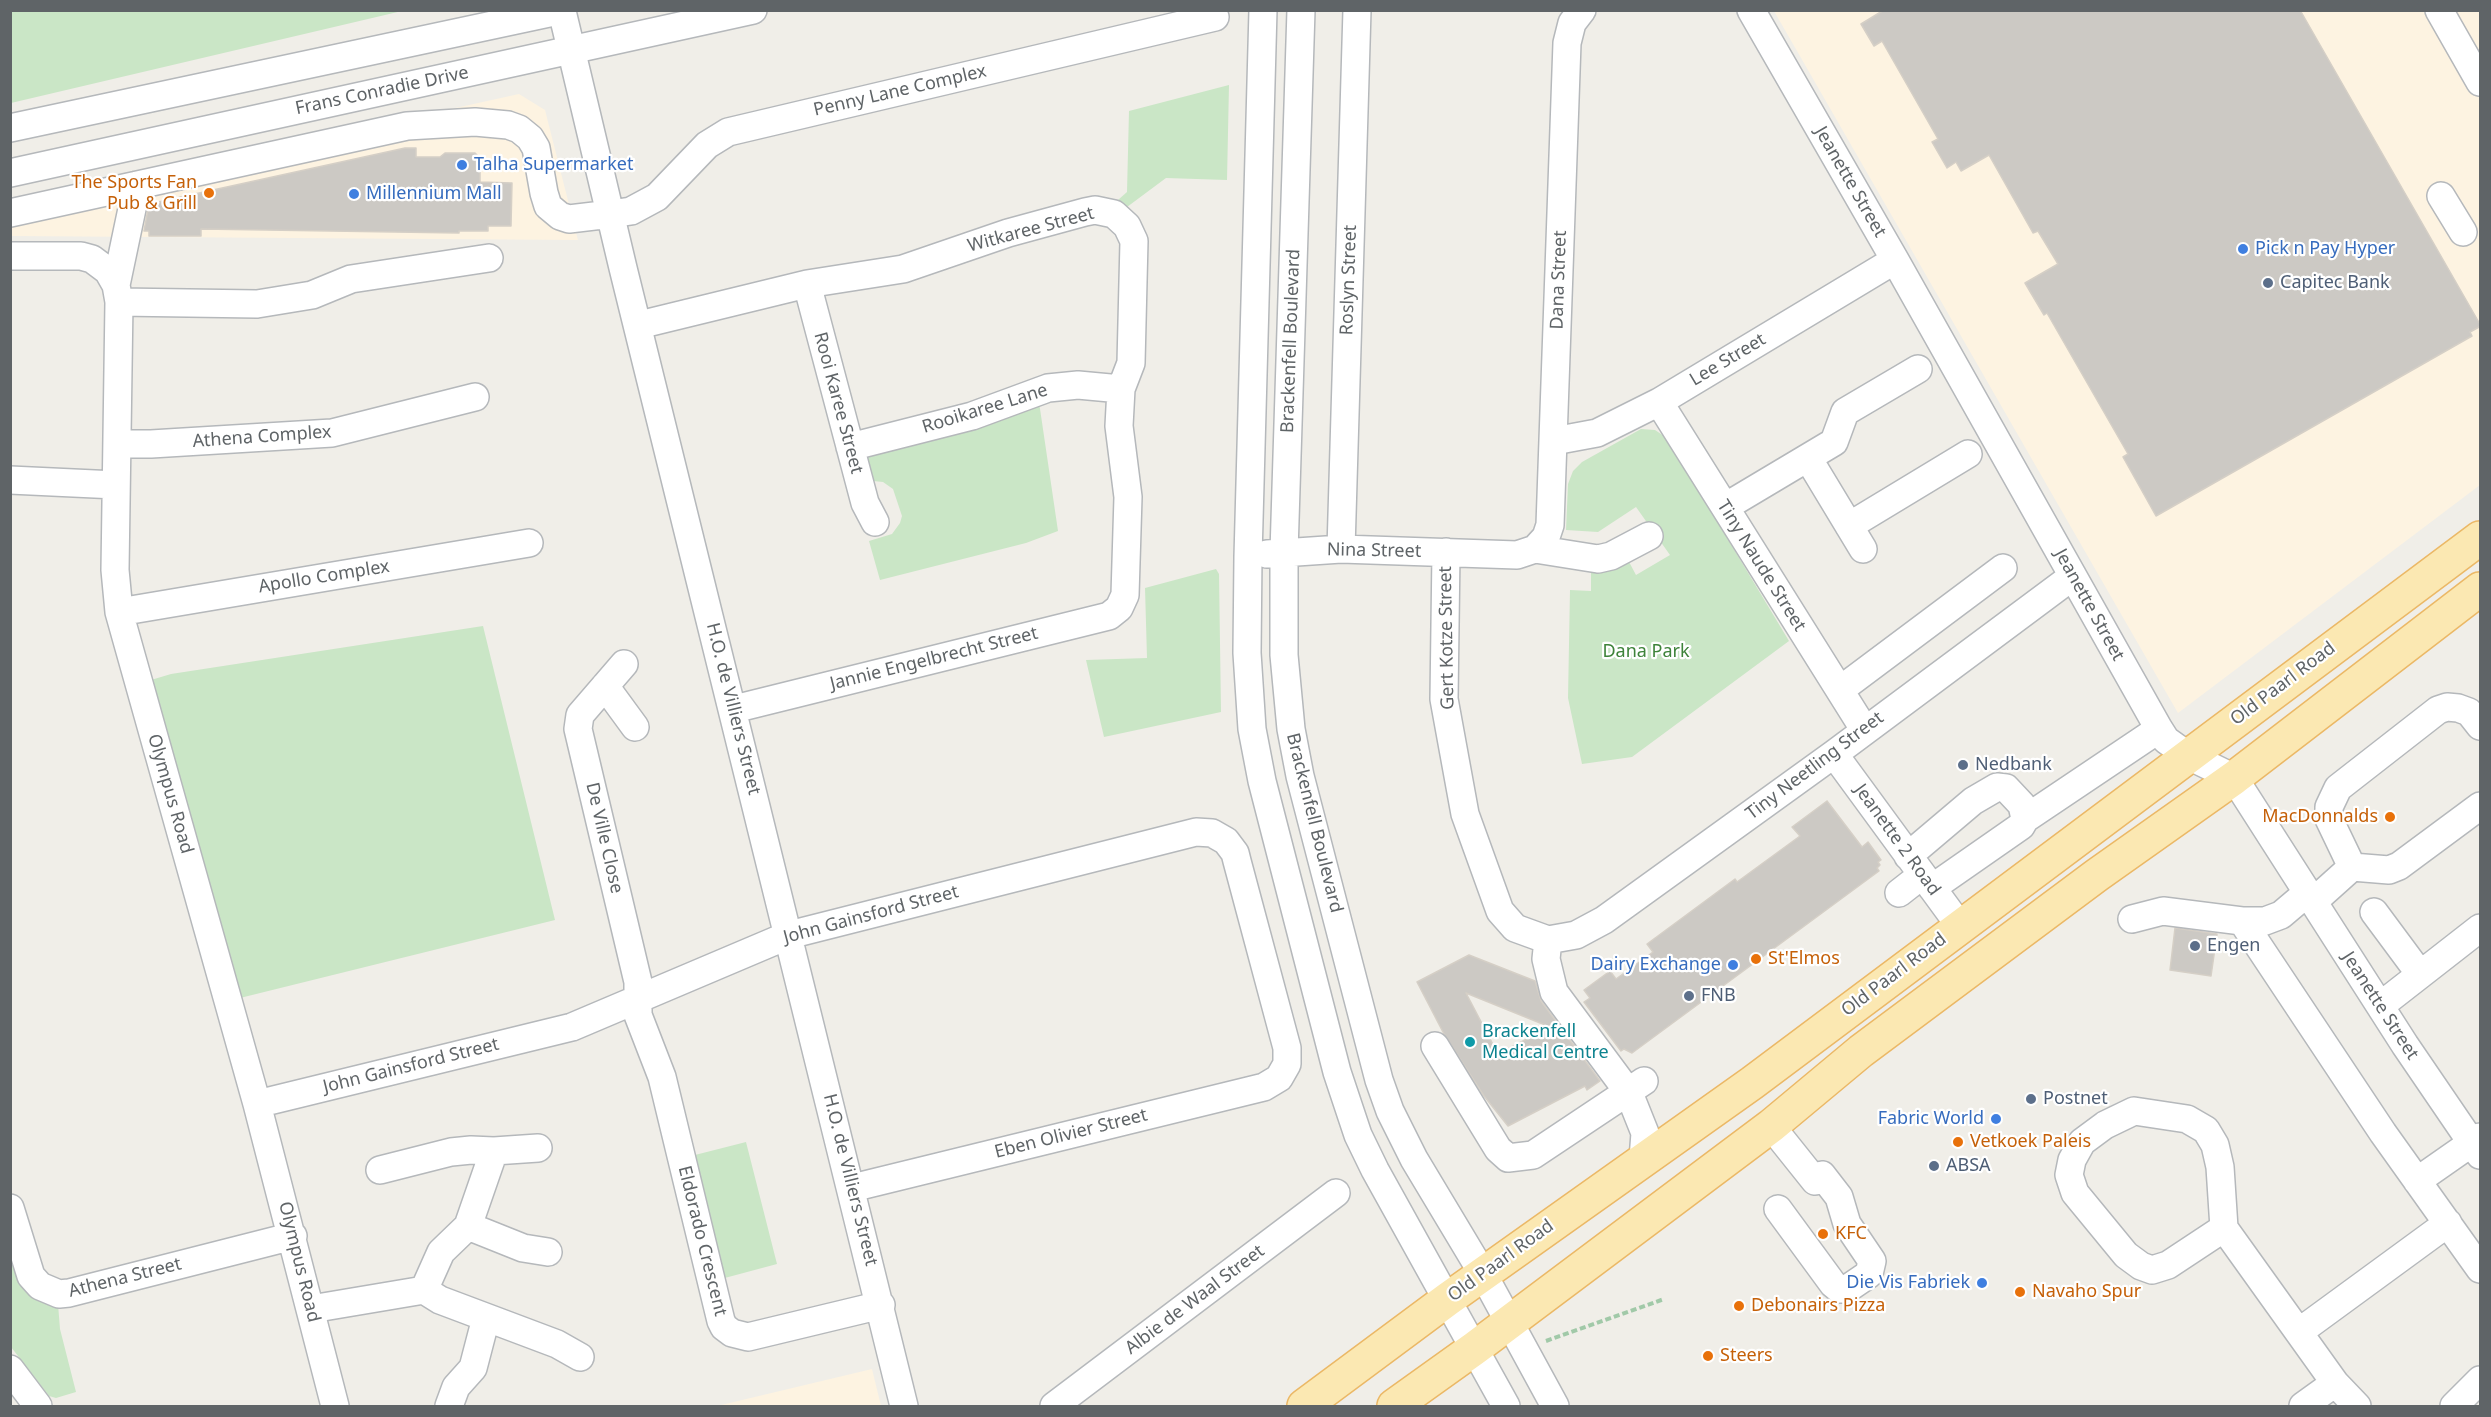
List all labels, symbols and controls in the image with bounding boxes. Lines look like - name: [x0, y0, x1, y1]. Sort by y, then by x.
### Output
- street label: Penny Lane Complex: [811, 61, 989, 121]
- street label: Frans Conradie Drive: [293, 62, 471, 120]
- street label: Jeanette Street: [1810, 123, 1890, 241]
- place label: Talha Supermarket: [474, 154, 633, 176]
- marker: Talha Supermarket: [455, 158, 469, 172]
- place label: The Sports Fan Pub & Grill: [71, 172, 197, 214]
- place label: Millennium Mall: [366, 183, 502, 205]
- marker: The Sports Fan Pub & Grill: [202, 186, 216, 200]
- marker: Millennium Mall: [347, 187, 361, 201]
- street label: Witkaree Street: [965, 203, 1097, 257]
- street label: Roslyn Street: [1336, 224, 1362, 336]
- street label: Dana Street: [1546, 230, 1572, 330]
- place label: Pick n Pay Hyper: [2255, 238, 2395, 260]
- marker: Pick n Pay Hyper: [2236, 242, 2250, 256]
- street label: Brackenfell Boulevard: [1277, 249, 1305, 433]
- place label: Capitec Bank: [2280, 272, 2390, 294]
- marker: Capitec Bank: [2261, 276, 2275, 290]
- street label: Lee Street: [1686, 329, 1770, 391]
- street label: Rooi Karee Street: [809, 330, 867, 476]
- street label: Rooikaree Lane: [920, 380, 1050, 438]
- street label: Athena Complex: [192, 421, 332, 453]
- street label: Tiny Naude Street: [1712, 496, 1810, 636]
- street label: Nina Street: [1327, 539, 1421, 563]
- street label: Jeanette Street: [2049, 545, 2129, 665]
- street label: Apollo Complex: [257, 556, 391, 598]
- street label: Gert Kotze Street: [1435, 566, 1459, 710]
- street label: H.O. de Villiers Street: [701, 621, 765, 797]
- street label: Jannie Engelbrecht Street: [828, 623, 1040, 695]
- street label: Old Paarl Road: [2226, 638, 2340, 730]
- park label: Dana Park: [1602, 641, 1690, 663]
- street label: Tiny Neetling Street: [1742, 707, 1888, 825]
- street label: Brackenfell Boulevard: [1281, 731, 1347, 915]
- street label: Olympus Road: [143, 732, 197, 856]
- place label: Nedbank: [1975, 754, 2052, 776]
- marker: Nedbank: [1956, 758, 1970, 772]
- street label: De Ville Close: [581, 780, 627, 896]
- street label: Jeanette 2 Road: [1849, 780, 1945, 900]
- place label: MacDonnalds: [2262, 806, 2378, 828]
- marker: MacDonnalds: [2383, 810, 2397, 824]
- street label: John Gainsford Street: [781, 881, 961, 949]
- street label: Old Paarl Road: [1837, 929, 1951, 1021]
- place label: Engen: [2207, 935, 2260, 957]
- marker: Engen: [2188, 939, 2202, 953]
- place label: St'Elmos: [1768, 948, 1840, 970]
- street label: Jeanette Street: [2337, 948, 2423, 1064]
- marker: St'Elmos: [1749, 952, 1763, 966]
- place label: Dairy Exchange: [1590, 954, 1721, 976]
- marker: Dairy Exchange: [1726, 958, 1740, 972]
- place label: FNB: [1701, 985, 1736, 1007]
- marker: FNB: [1682, 989, 1696, 1003]
- place label: Brackenfell Medical Centre: [1482, 1021, 1609, 1064]
- street label: John Gainsford Street: [321, 1034, 501, 1098]
- marker: Brackenfell Medical Centre: [1463, 1035, 1477, 1049]
- place label: Postnet: [2043, 1088, 2108, 1110]
- street label: H.O. de Villiers Street: [818, 1092, 882, 1268]
- marker: Postnet: [2024, 1092, 2038, 1106]
- street label: Eben Olivier Street: [992, 1105, 1150, 1163]
- place label: Fabric World: [1878, 1108, 1984, 1130]
- marker: Fabric World: [1989, 1112, 2003, 1126]
- place label: Vetkoek Paleis: [1970, 1131, 2091, 1153]
- marker: Vetkoek Paleis: [1951, 1135, 1965, 1149]
- place label: ABSA: [1946, 1155, 1991, 1177]
- marker: ABSA: [1927, 1159, 1941, 1173]
- street label: Eldorado Crescent: [673, 1164, 731, 1318]
- street label: Olympus Road: [274, 1199, 324, 1325]
- street label: Old Paarl Road: [1444, 1215, 1558, 1307]
- place label: KFC: [1835, 1223, 1867, 1245]
- marker: KFC: [1816, 1227, 1830, 1241]
- street label: Albie de Waal Street: [1121, 1241, 1269, 1359]
- street label: Athena Street: [66, 1254, 184, 1302]
- place label: Die Vis Fabriek: [1846, 1272, 1970, 1294]
- marker: Die Vis Fabriek: [1975, 1276, 1989, 1290]
- place label: Navaho Spur: [2032, 1281, 2141, 1303]
- marker: Navaho Spur: [2013, 1285, 2027, 1299]
- place label: Debonairs Pizza: [1751, 1295, 1885, 1317]
- marker: Debonairs Pizza: [1732, 1299, 1746, 1313]
- place label: Steers: [1720, 1345, 1773, 1367]
- marker: Steers: [1701, 1349, 1715, 1363]

